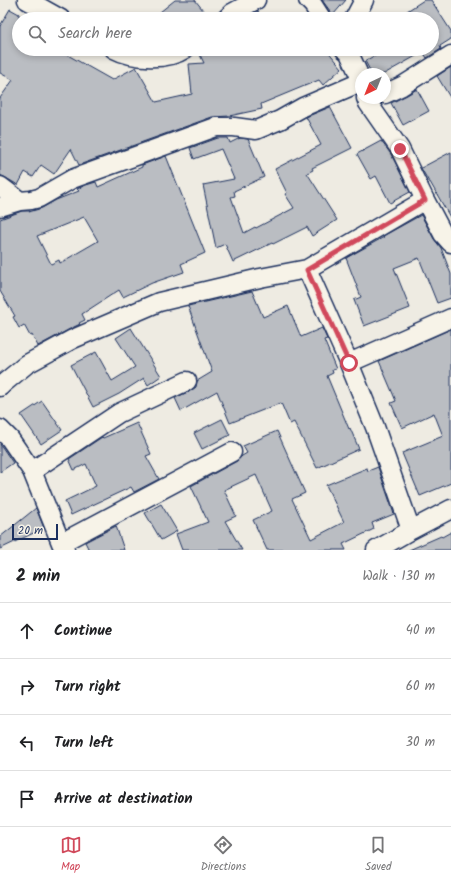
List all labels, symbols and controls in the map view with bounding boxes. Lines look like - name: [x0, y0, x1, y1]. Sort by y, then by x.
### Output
- search box: [12, 12, 439, 56]
- text: Search here: [58, 22, 132, 46]
- icon: search: [26, 23, 48, 45]
- north arrow: [355, 68, 391, 104]
- route end: [391, 140, 409, 158]
- route start: [340, 354, 358, 372]
- scale bar: [12, 522, 58, 541]
- text: 20 m: [18, 522, 43, 540]
- text: 2 min: [16, 563, 60, 590]
- text: Walk · 130 m: [362, 566, 435, 587]
- text: Continue: [54, 619, 112, 643]
- icon: ahead: [16, 620, 38, 642]
- text: 40 m: [406, 620, 435, 641]
- text: Turn right: [54, 675, 121, 699]
- icon: right: [16, 676, 38, 698]
- text: 60 m: [406, 676, 435, 697]
- text: Turn left: [54, 731, 114, 755]
- icon: left: [16, 732, 38, 754]
- text: 30 m: [406, 732, 435, 753]
- text: Arrive at destination: [54, 787, 193, 811]
- icon: arrive: [16, 788, 38, 810]
- tab: Map: [60, 834, 82, 876]
- tab: Directions: [201, 834, 246, 876]
- tab: Saved: [365, 834, 391, 876]

